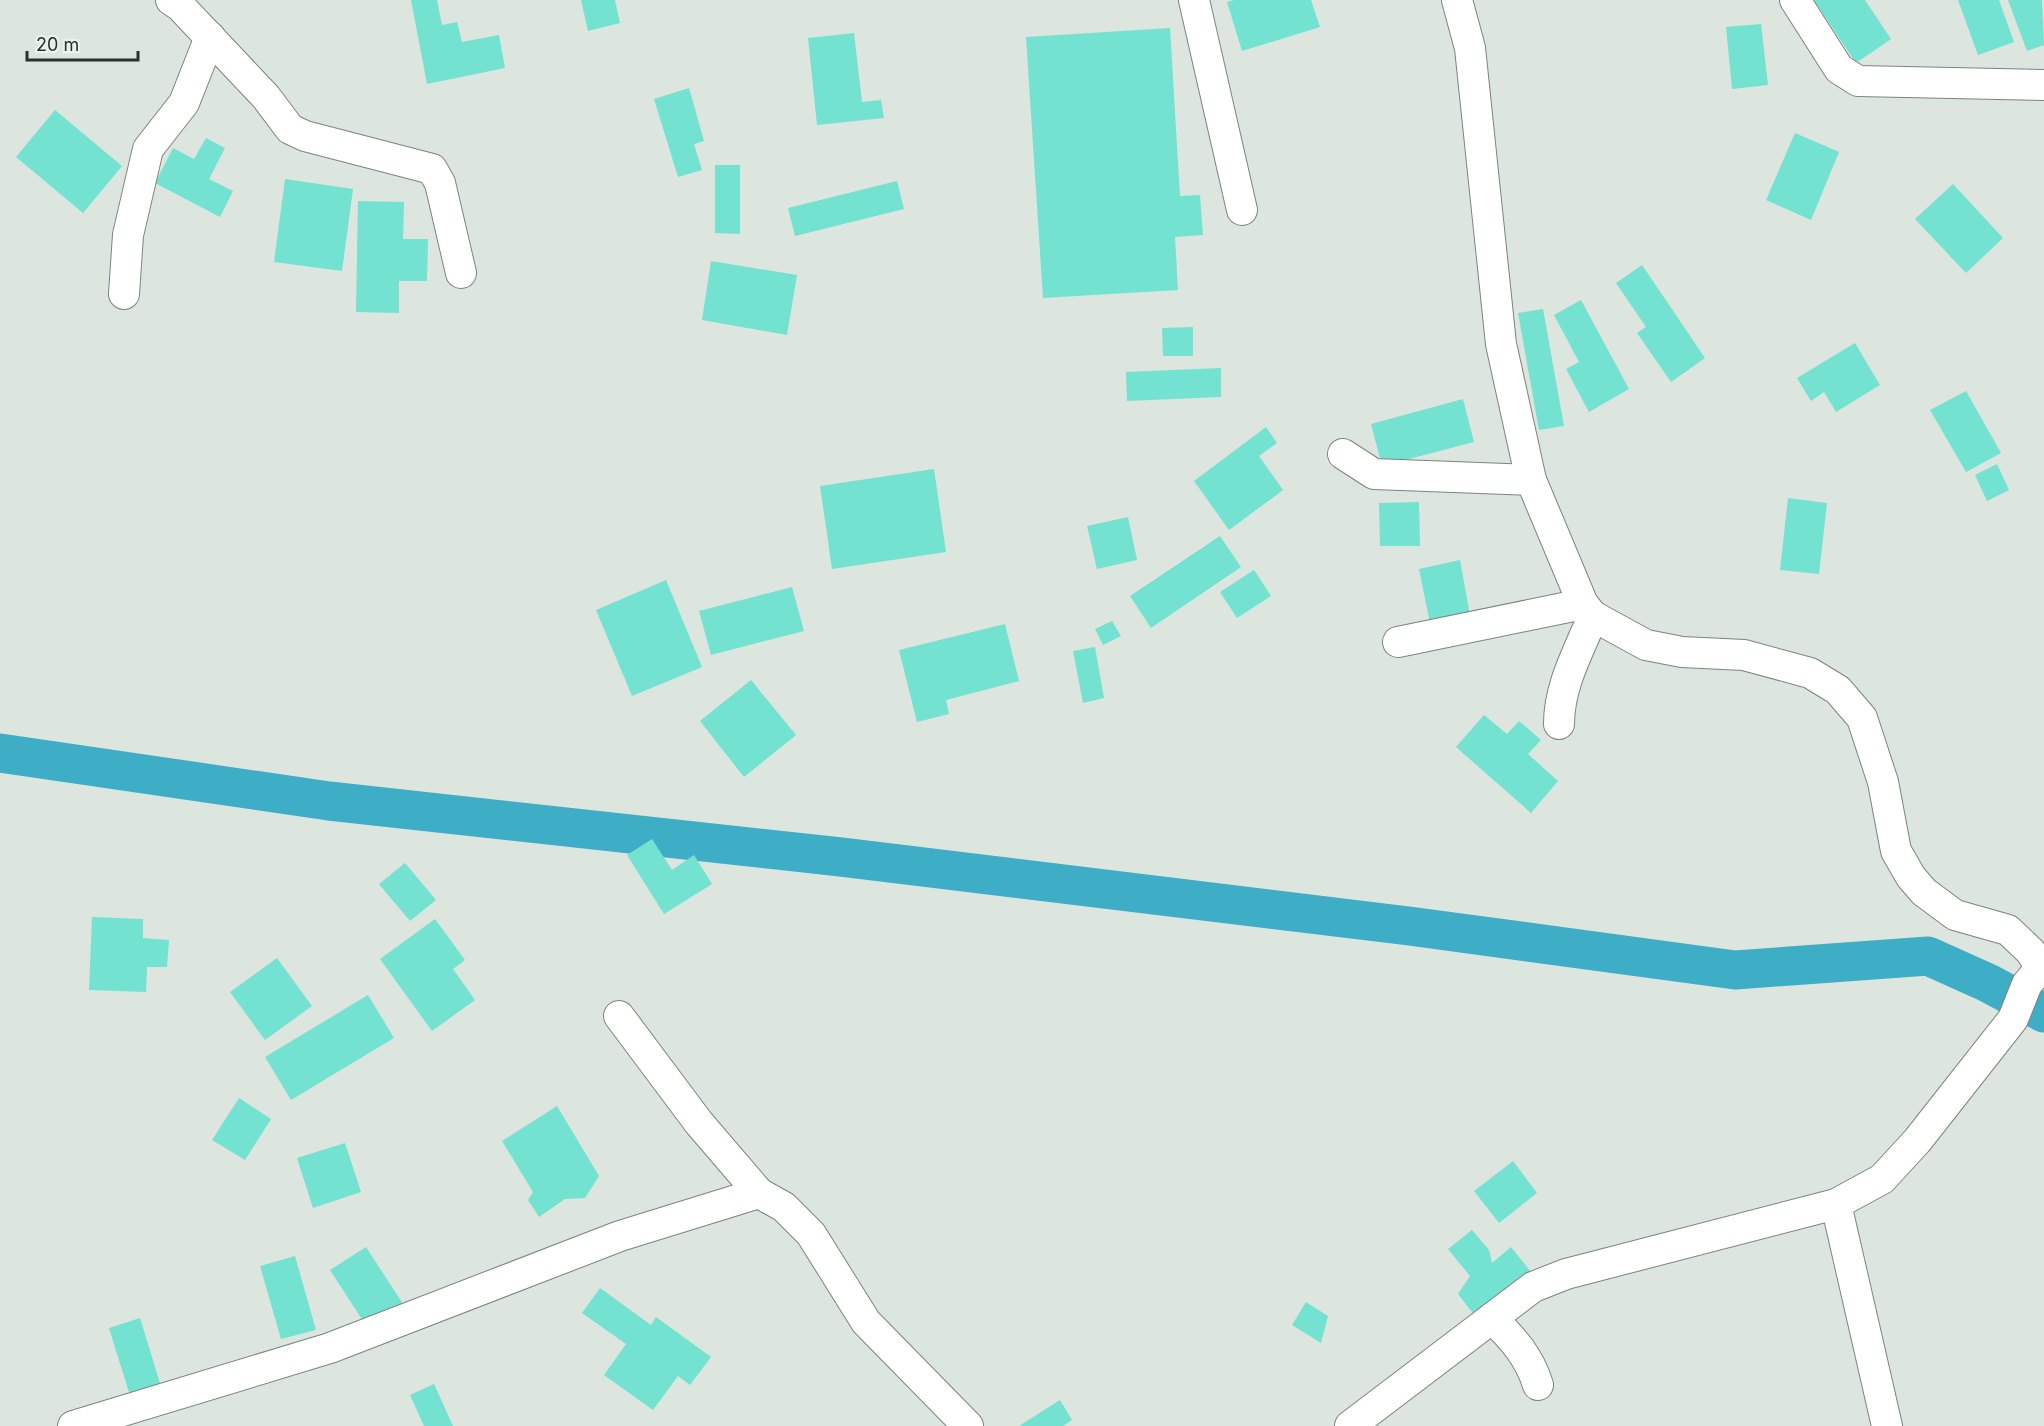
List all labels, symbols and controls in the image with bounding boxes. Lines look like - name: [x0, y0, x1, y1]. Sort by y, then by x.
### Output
- scale bar: [27, 24, 138, 62]
- text: 20 m: [36, 34, 79, 55]

